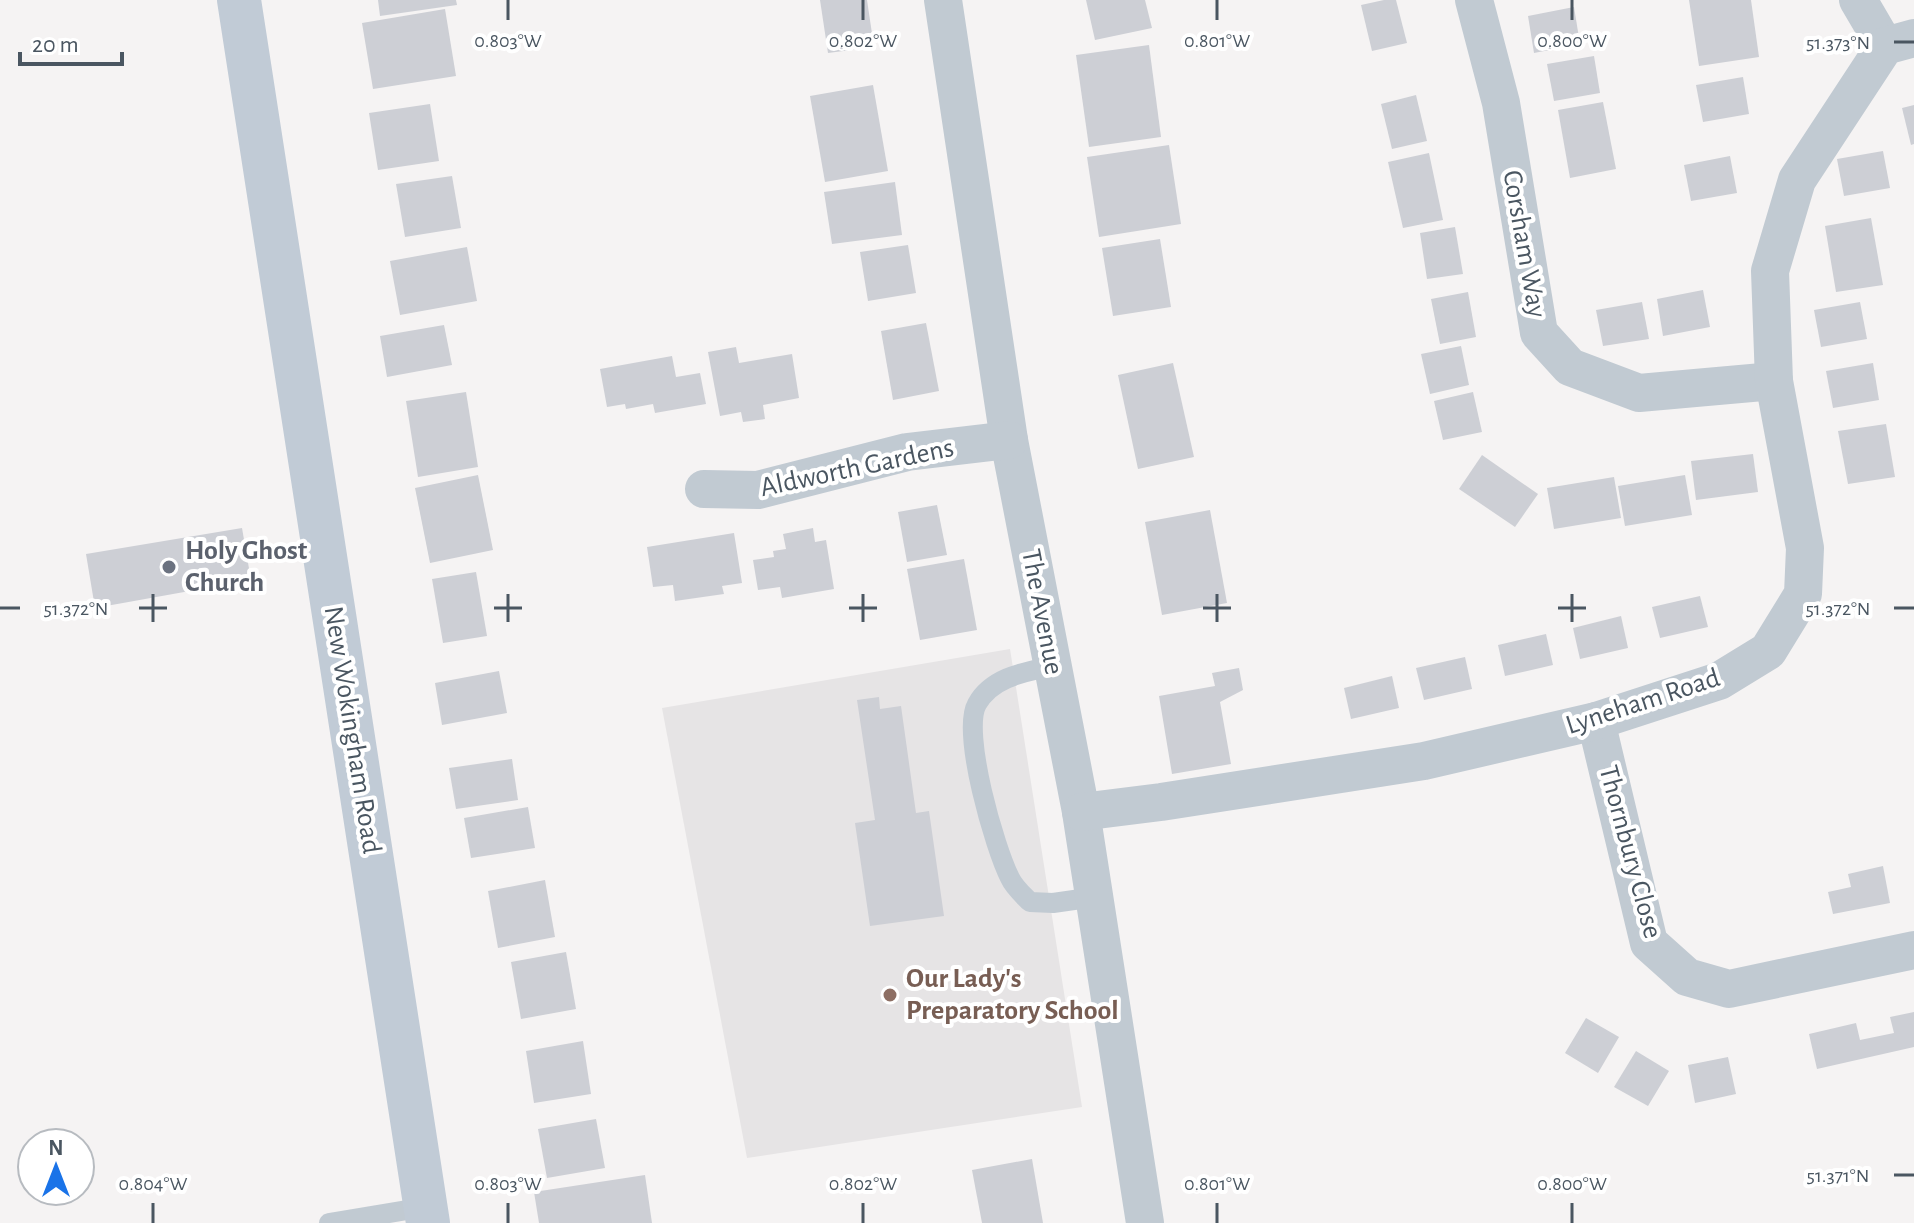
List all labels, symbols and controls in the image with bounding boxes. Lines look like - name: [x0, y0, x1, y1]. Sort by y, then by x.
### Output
- scale bar: [20, 16, 122, 66]
- text: 0.803°W: [474, 31, 542, 51]
- text: 0.802°W: [829, 31, 897, 51]
- text: 0.801°W: [1184, 31, 1250, 51]
- text: 0.800°W: [1537, 31, 1607, 51]
- text: 20 m: [32, 33, 79, 57]
- text: 51.373°N: [1806, 33, 1870, 53]
- street label: Corsham Way: [1497, 168, 1551, 320]
- street label: Aldworth Gardens: [758, 434, 956, 502]
- place label: Holy Ghost Church: [185, 537, 308, 597]
- street label: The Avenue: [1016, 547, 1068, 677]
- marker: Holy Ghost Church: [160, 558, 178, 576]
- text: 51.372°N: [43, 599, 109, 619]
- text: 51.372°N: [1805, 599, 1871, 619]
- street label: New Wokingham Road: [319, 604, 385, 856]
- street label: Lyneham Road: [1562, 664, 1724, 740]
- street label: Thornbury Close: [1593, 762, 1667, 942]
- place label: Our Lady's Preparatory School: [906, 965, 1119, 1025]
- marker: Our Lady's Preparatory School: [881, 986, 899, 1004]
- north arrow: [16, 1127, 96, 1207]
- text: N: [48, 1137, 64, 1159]
- text: 51.371°N: [1807, 1166, 1869, 1186]
- text: 0.804°W: [119, 1174, 188, 1194]
- text: 0.803°W: [474, 1174, 542, 1194]
- text: 0.802°W: [829, 1174, 897, 1194]
- text: 0.801°W: [1184, 1174, 1250, 1194]
- text: 0.800°W: [1537, 1174, 1607, 1194]

